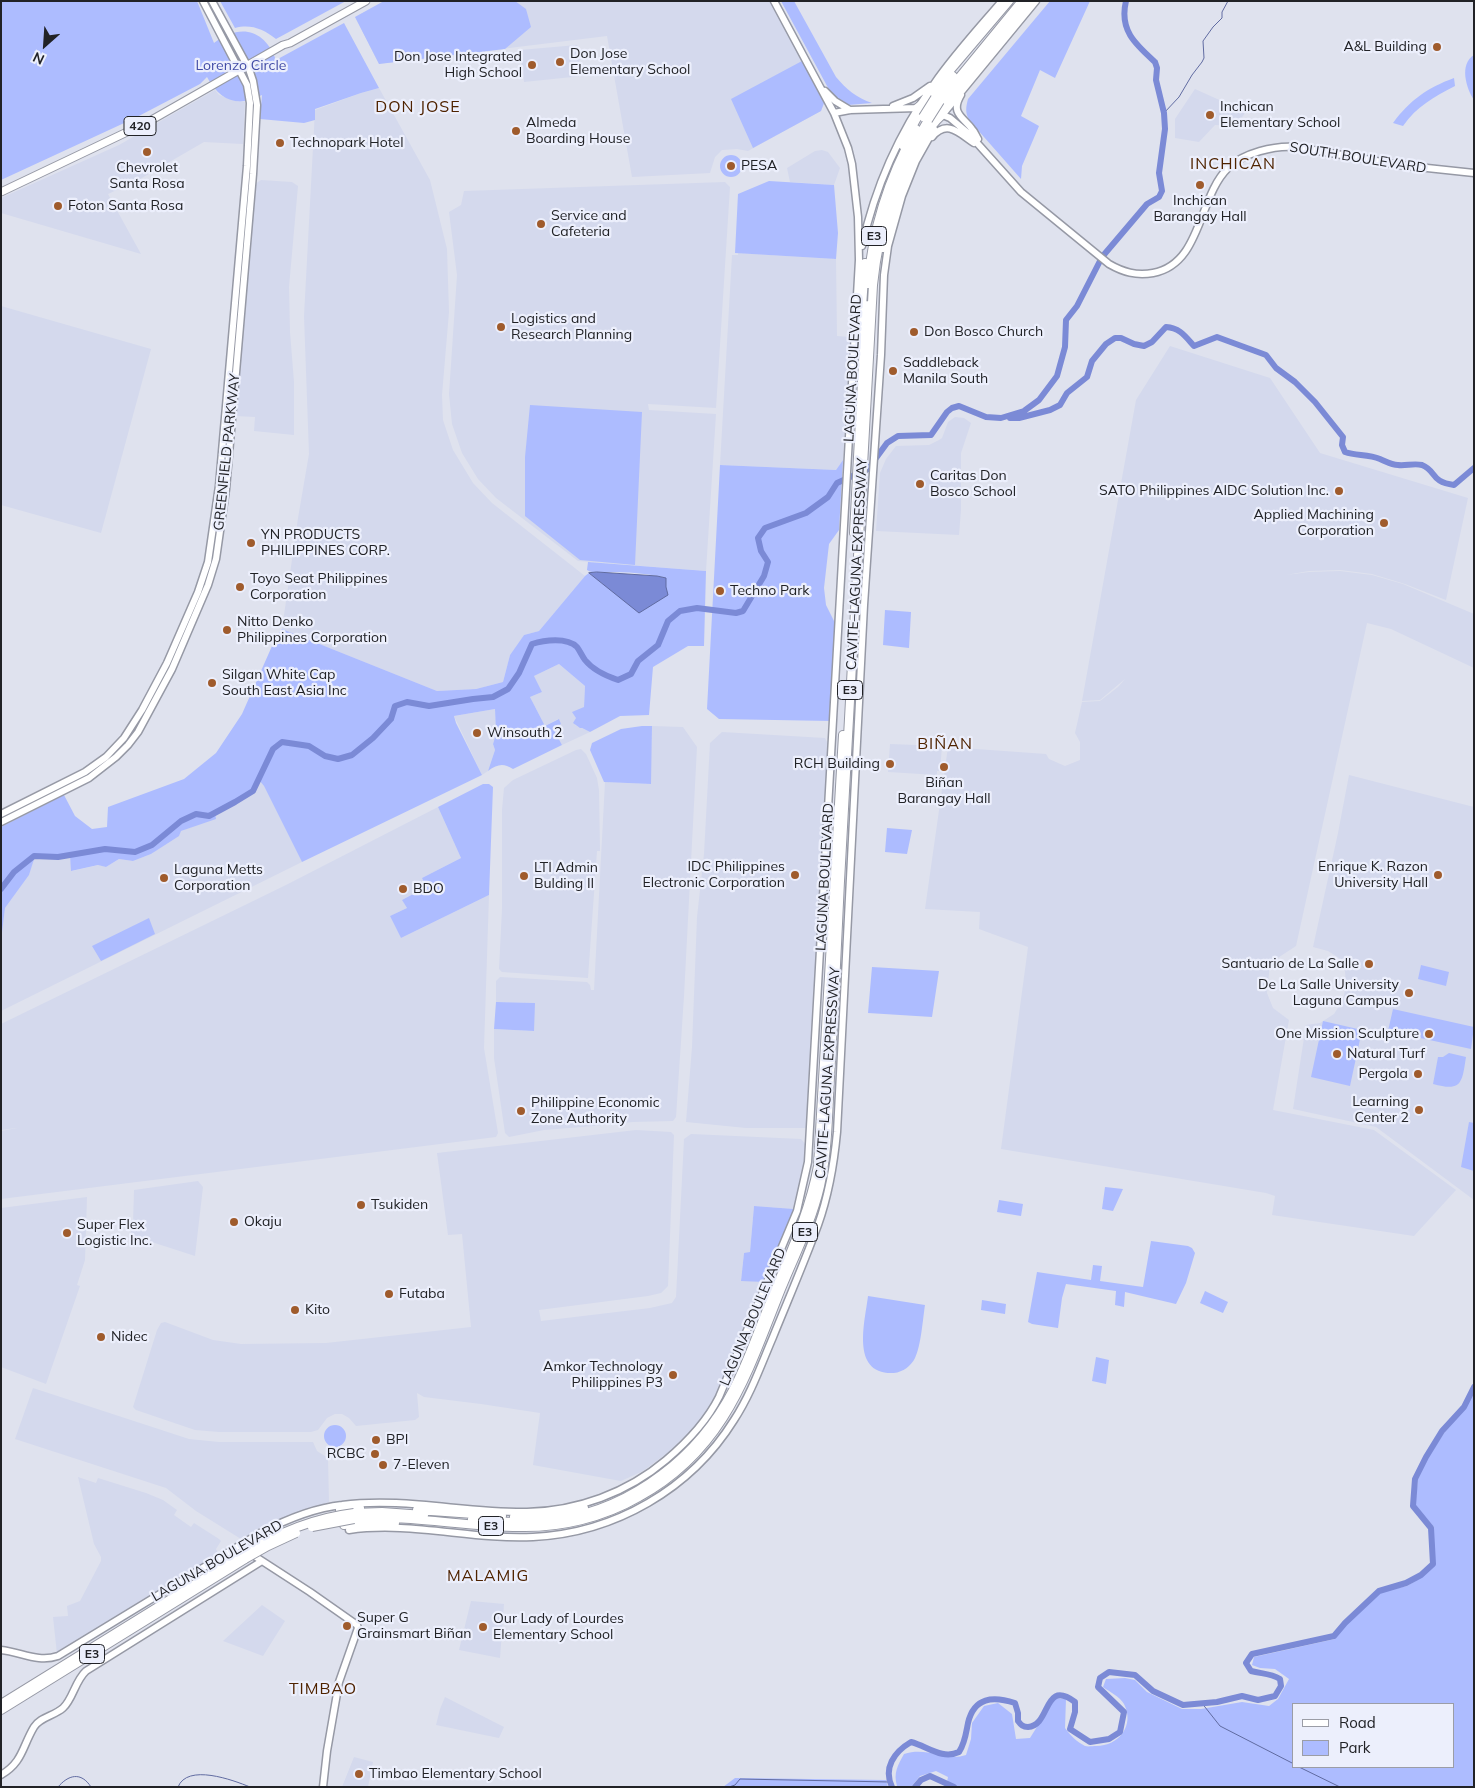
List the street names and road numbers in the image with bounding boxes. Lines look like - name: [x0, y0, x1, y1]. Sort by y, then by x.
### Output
- road number: 420: [124, 116, 156, 136]
- street label: SOUTH BOULEVARD: [1288, 139, 1428, 177]
- road number: E3: [862, 227, 886, 246]
- street label: LAGUNA BOULEVARD: [841, 294, 865, 442]
- street label: GREENFIELD PARKWAY: [210, 373, 244, 531]
- street label: CAVITE–LAGUNA EXPRESSWAY: [843, 457, 871, 671]
- road number: E3: [838, 680, 862, 700]
- street label: LAGUNA BOULEVARD: [813, 803, 837, 951]
- street label: CAVITE–LAGUNA EXPRESSWAY: [812, 966, 844, 1180]
- road number: E3: [792, 1222, 818, 1242]
- street label: LAGUNA BOULEVARD: [716, 1246, 790, 1388]
- road number: E3: [478, 1516, 504, 1535]
- street label: LAGUNA BOULEVARD: [149, 1517, 285, 1605]
- road number: E3: [80, 1645, 104, 1664]

